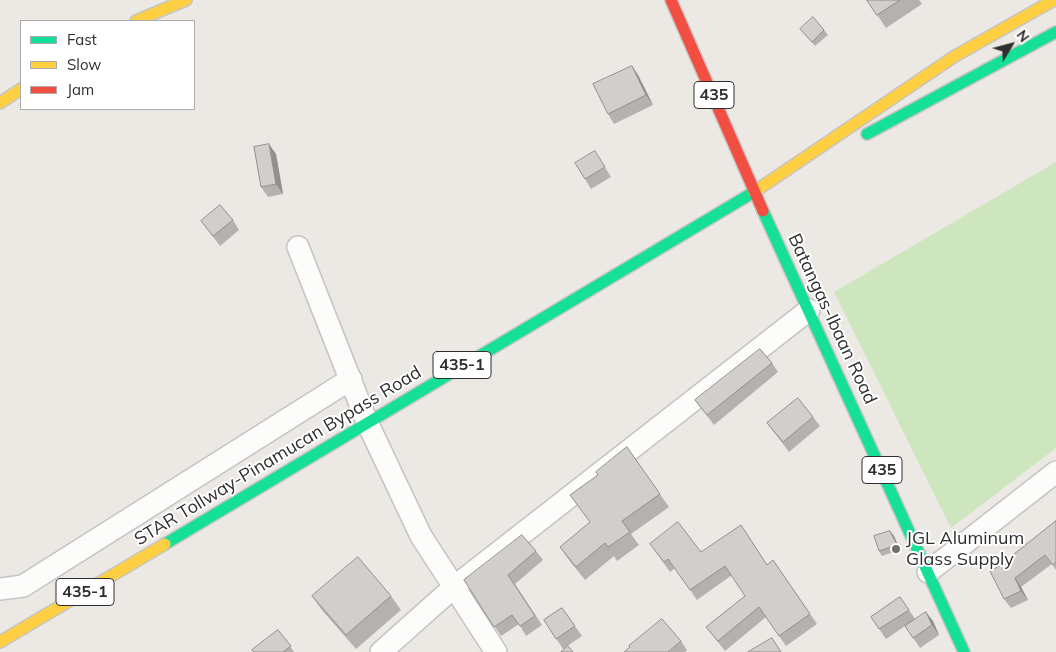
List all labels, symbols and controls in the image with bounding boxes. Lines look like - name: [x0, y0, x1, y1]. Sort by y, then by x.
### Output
- legend: [20, 20, 195, 110]
- north arrow: [986, 20, 1036, 70]
- text: N: [1013, 26, 1033, 46]
- text: Fast: [67, 30, 97, 49]
- text: Slow: [67, 55, 101, 74]
- text: Jam: [67, 80, 94, 99]
- road number: 435: [694, 82, 734, 108]
- street label: Batangas-Ibaan Road: [783, 230, 881, 408]
- road number: 435-1: [433, 352, 491, 378]
- street label: STAR Tollway-Pinamucan Bypass Road: [131, 362, 425, 550]
- road number: 435: [862, 456, 902, 484]
- place label: JGL Aluminum Glass Supply: [906, 528, 1024, 570]
- marker: JGL Aluminum Glass Supply: [890, 543, 902, 555]
- road number: 435-1: [56, 578, 114, 606]

